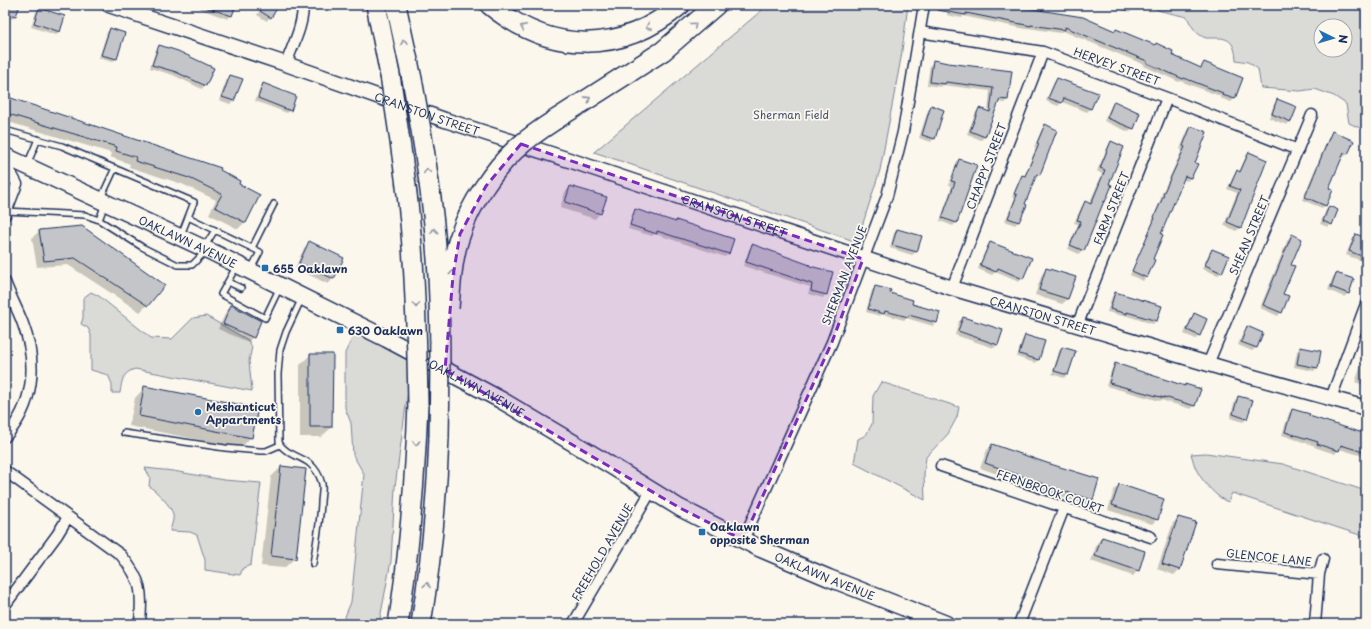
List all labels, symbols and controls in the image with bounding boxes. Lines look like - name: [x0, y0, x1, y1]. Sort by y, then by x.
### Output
- north arrow: [1313, 18, 1353, 58]
- one-way arrow: [645, 22, 653, 30]
- one-way arrow: [690, 22, 697, 29]
- one-way arrow: [520, 24, 528, 32]
- text: N: [1335, 34, 1352, 44]
- one-way arrow: [400, 39, 408, 45]
- street label: HERVEY STREET: [1071, 42, 1163, 90]
- street label: CRANSTON STREET: [372, 87, 482, 139]
- one-way arrow: [584, 96, 591, 104]
- park label: Sherman Field: [753, 106, 829, 123]
- street label: CHAPPY STREET: [962, 120, 1011, 212]
- one-way arrow: [423, 168, 432, 174]
- street label: FARM STREET: [1089, 168, 1134, 247]
- street label: CRANSTON STREET: [680, 190, 790, 241]
- street label: SHEAN STREET: [1225, 192, 1274, 277]
- street label: OAKLAWN AVENUE: [136, 211, 240, 272]
- street label: SHERMAN AVENUE: [817, 223, 871, 327]
- one-way arrow: [430, 228, 439, 234]
- place label: 655 Oaklawn: [273, 260, 348, 277]
- marker: 655 Oaklawn: [260, 263, 270, 273]
- one-way arrow: [448, 270, 457, 276]
- street label: CRANSTON STREET: [988, 291, 1098, 339]
- one-way arrow: [411, 302, 420, 308]
- place label: 630 Oaklawn: [348, 322, 423, 339]
- marker: 630 Oaklawn: [335, 325, 345, 335]
- street label: OAKLAWN AVENUE: [426, 355, 528, 421]
- place label: Meshanticut Appartments: [206, 398, 282, 428]
- marker: Meshanticut Appartments: [193, 407, 203, 417]
- one-way arrow: [412, 440, 420, 446]
- street label: FERNBROOK COURT: [994, 465, 1106, 517]
- street label: FREEHOLD AVENUE: [567, 500, 637, 604]
- place label: Oaklawn opposite Sherman: [710, 518, 810, 548]
- marker: Oaklawn opposite Sherman: [697, 527, 707, 537]
- street label: GLENCOE LANE: [1225, 544, 1313, 570]
- street label: OAKLAWN AVENUE: [772, 547, 878, 604]
- one-way arrow: [422, 582, 431, 589]

